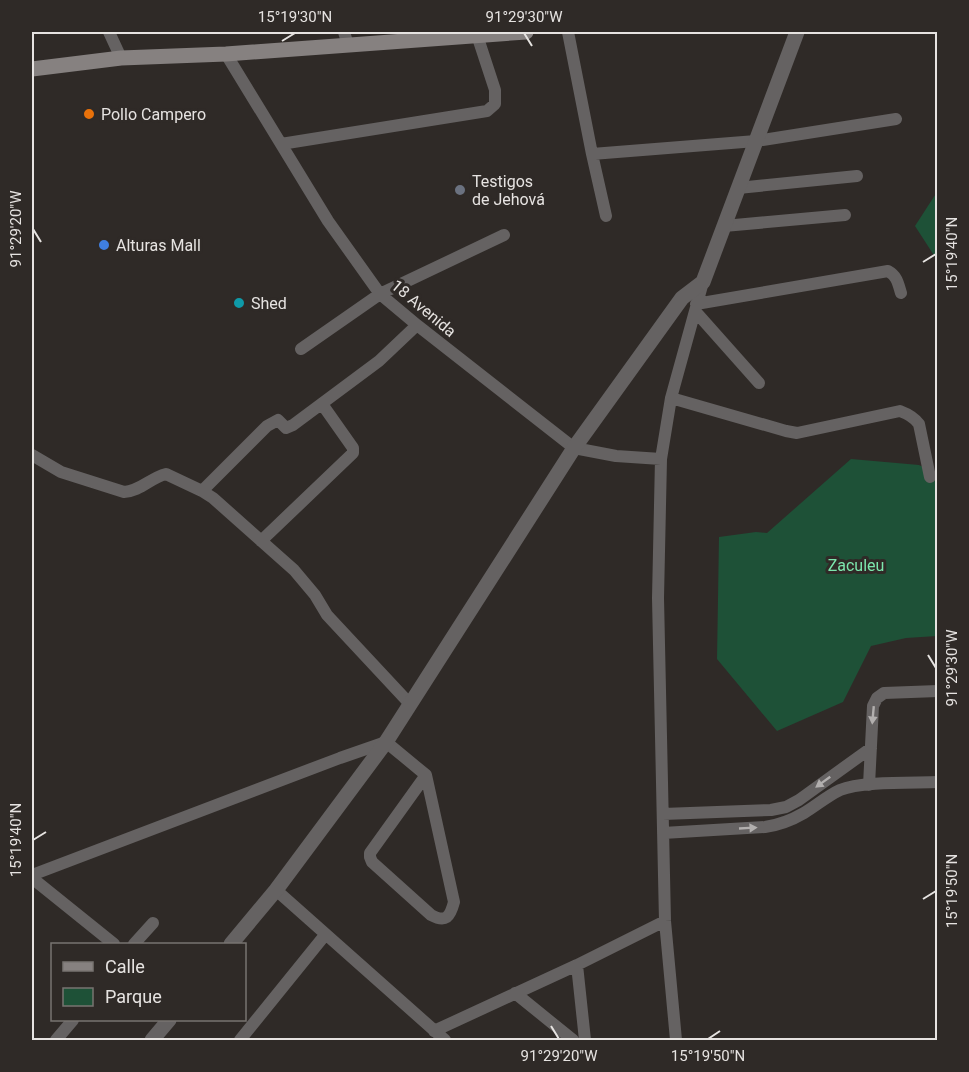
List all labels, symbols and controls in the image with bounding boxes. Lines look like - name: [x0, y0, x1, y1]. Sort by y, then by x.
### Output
- text: 15°19'30"N: [258, 8, 332, 26]
- text: 91°29'30"W: [486, 8, 562, 26]
- place label: Pollo Campero: [101, 105, 206, 124]
- marker: Pollo Campero: [82, 107, 96, 121]
- place label: Testigos de Jehová: [472, 172, 545, 209]
- marker: Testigos de Jehová: [453, 183, 467, 197]
- text: 91°29'20"W: [7, 191, 25, 267]
- text: 15°19'40"N: [943, 217, 961, 291]
- place label: Alturas Mall: [116, 236, 201, 255]
- marker: Alturas Mall: [97, 238, 111, 252]
- street label: 18 Avenida: [387, 276, 460, 341]
- place label: Shed: [251, 294, 287, 313]
- marker: Shed: [232, 296, 246, 310]
- park label: Zaculeu: [828, 556, 884, 575]
- text: 91°29'30"W: [943, 630, 961, 706]
- one-way arrow: [868, 705, 877, 724]
- one-way arrow: [816, 776, 832, 788]
- text: 15°19'40"N: [7, 803, 25, 877]
- one-way arrow: [739, 824, 758, 833]
- text: 15°19'50"N: [943, 854, 961, 928]
- legend: [51, 943, 246, 1021]
- text: Calle: [105, 956, 145, 977]
- text: Parque: [105, 986, 162, 1007]
- text: 91°29'20"W: [521, 1047, 597, 1065]
- text: 15°19'50"N: [671, 1047, 745, 1065]

